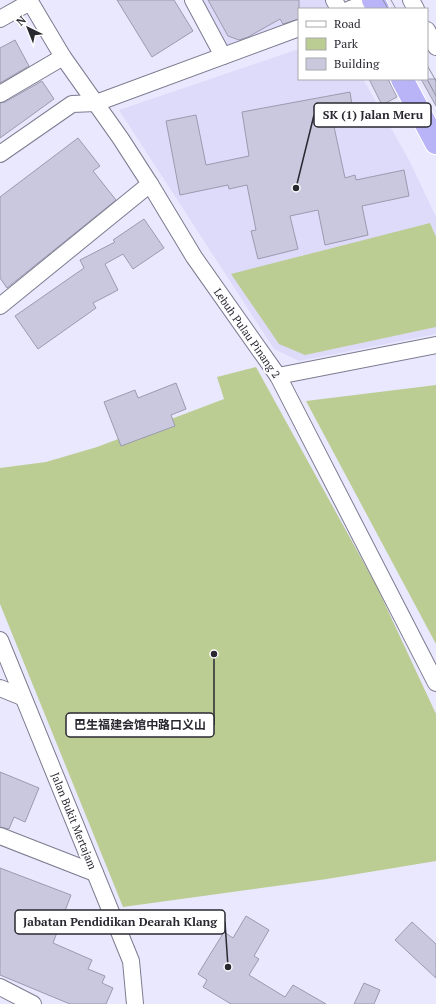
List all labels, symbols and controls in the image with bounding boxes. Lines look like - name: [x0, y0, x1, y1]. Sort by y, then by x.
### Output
- north arrow: [8, 8, 48, 48]
- legend: [298, 8, 428, 80]
- text: N: [13, 12, 29, 29]
- text: Road: [334, 16, 361, 31]
- text: Park: [334, 36, 359, 51]
- text: Building: [334, 56, 380, 71]
- callout: SK (1) Jalan Meru: [314, 103, 431, 127]
- text: SK (1) Jalan Meru: [323, 107, 424, 122]
- street label: Lebuh Pulau Pinang 2: [211, 285, 283, 381]
- callout: 巴生福建会馆中路口义山: [66, 713, 214, 737]
- text: 巴生福建会馆中路口义山: [74, 717, 206, 732]
- street label: Jalan Bukit Mertajam: [48, 770, 100, 872]
- callout: Jabatan Pendidikan Dearah Klang: [15, 910, 225, 934]
- text: Jabatan Pendidikan Dearah Klang: [23, 914, 217, 929]

